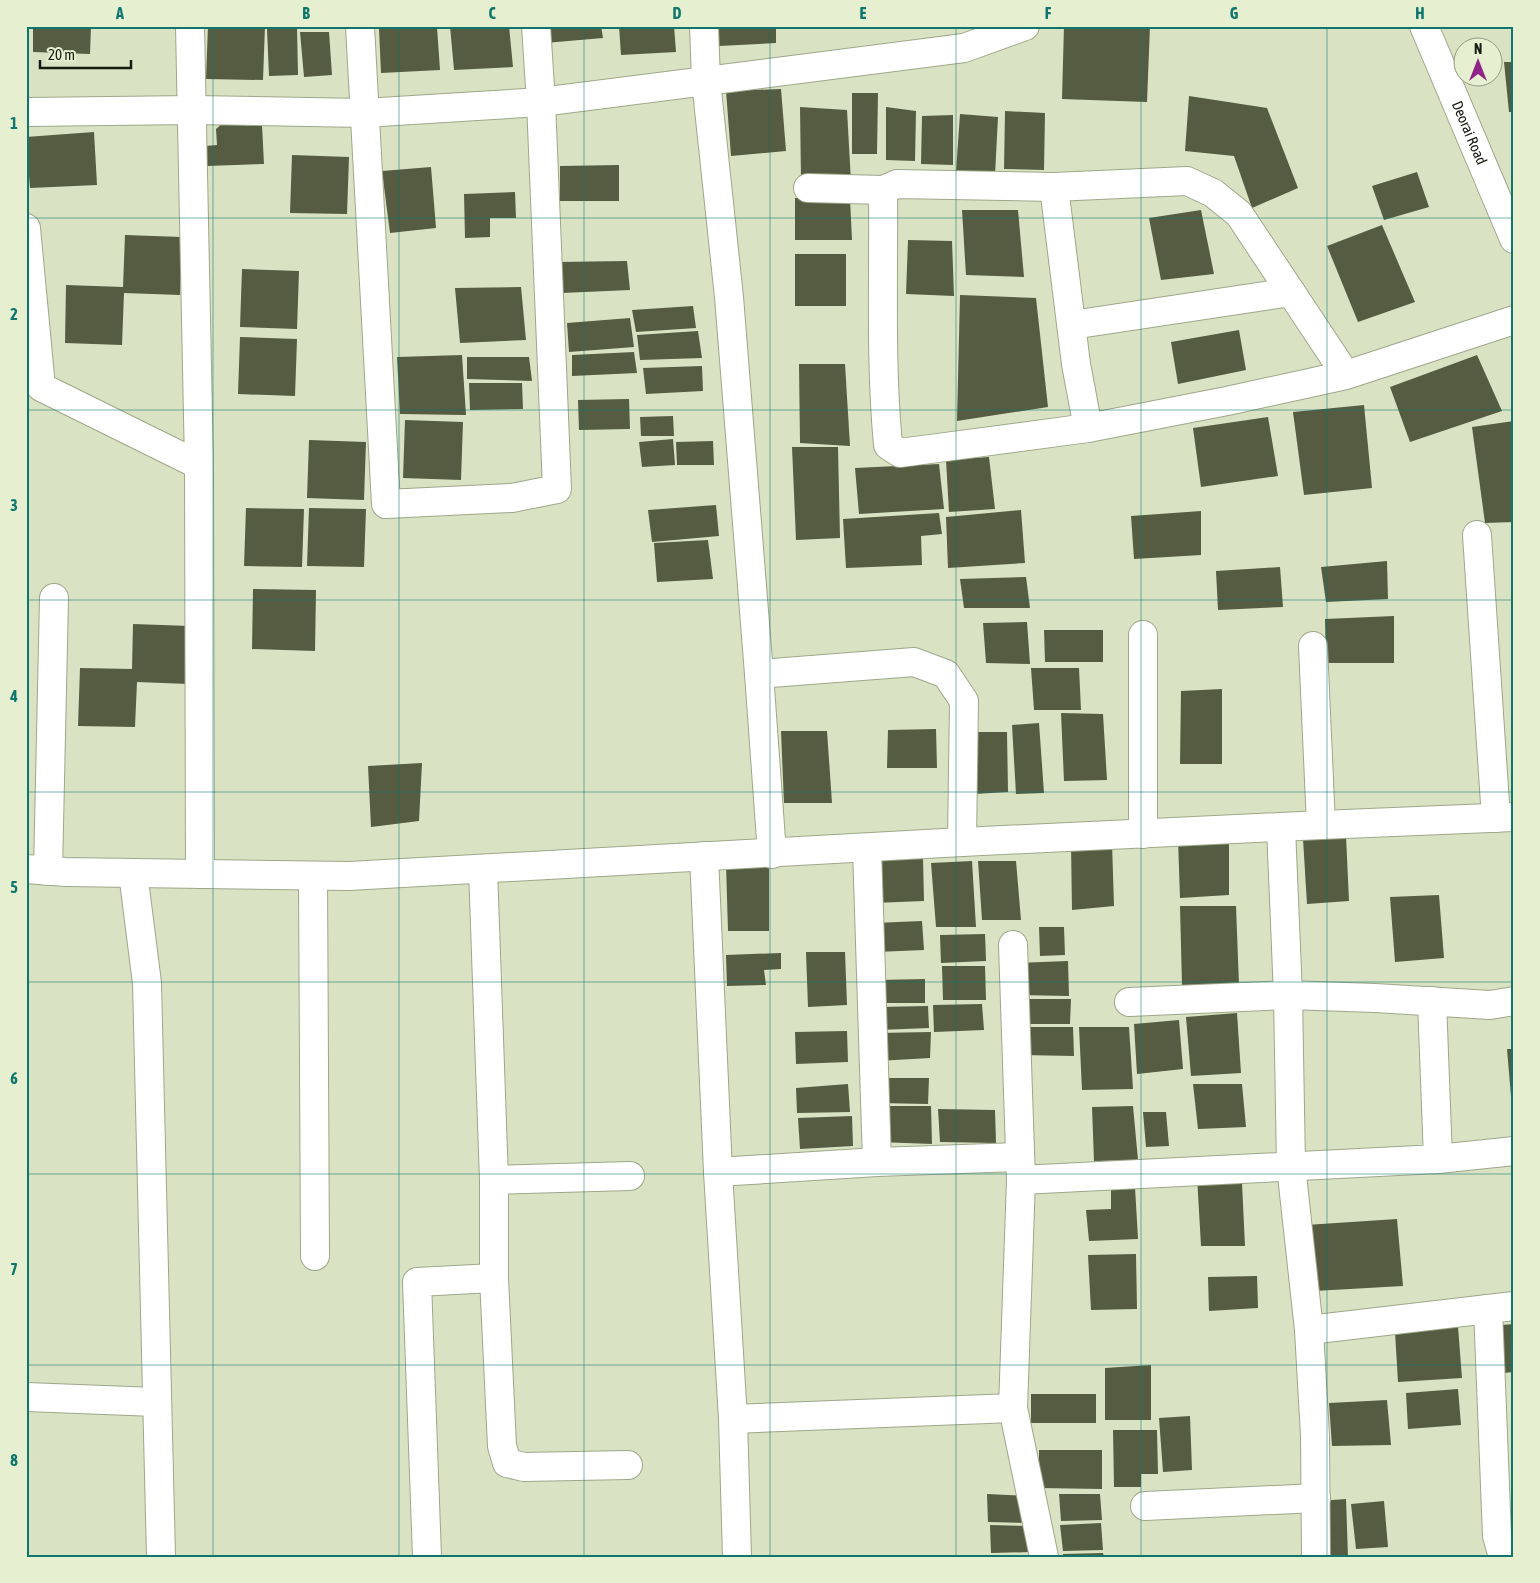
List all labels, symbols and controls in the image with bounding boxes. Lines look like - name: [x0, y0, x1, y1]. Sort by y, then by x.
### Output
- text: A: [115, 4, 124, 22]
- text: B: [302, 4, 310, 22]
- text: C: [488, 4, 496, 22]
- text: D: [673, 4, 682, 22]
- text: E: [860, 4, 867, 22]
- text: F: [1045, 4, 1052, 22]
- text: G: [1230, 4, 1239, 22]
- text: H: [1415, 4, 1425, 22]
- scale bar: [40, 38, 131, 70]
- north arrow: [1452, 38, 1502, 88]
- text: N: [1474, 41, 1482, 57]
- text: 20 m: [48, 46, 75, 63]
- street label: Deorai Road: [1449, 98, 1491, 167]
- text: 1: [10, 114, 18, 132]
- text: 2: [10, 305, 18, 323]
- text: 3: [10, 496, 18, 514]
- text: 4: [9, 687, 18, 705]
- text: 5: [10, 878, 18, 896]
- text: 6: [10, 1069, 18, 1087]
- text: 7: [10, 1260, 18, 1278]
- text: 8: [10, 1451, 18, 1469]

